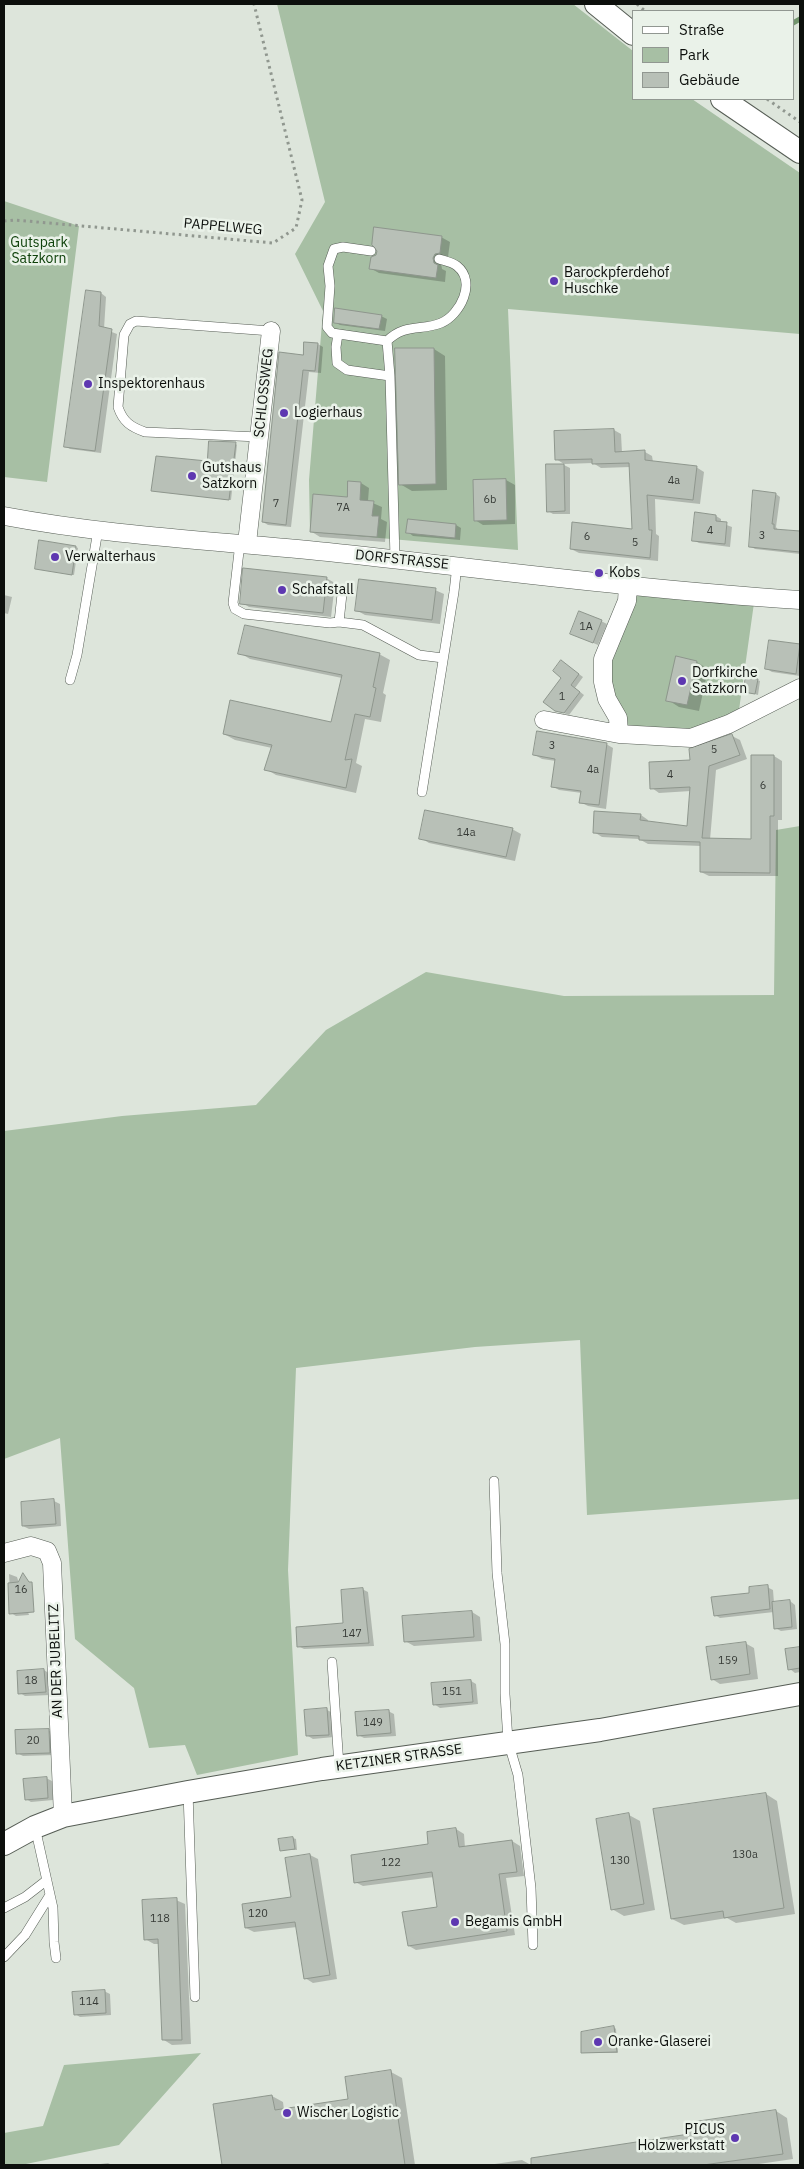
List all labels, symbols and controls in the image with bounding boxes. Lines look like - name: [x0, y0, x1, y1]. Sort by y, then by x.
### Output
- legend: [632, 10, 794, 100]
- text: Straße: [679, 20, 724, 39]
- text: Park: [679, 45, 709, 64]
- text: Gebäude: [679, 70, 740, 89]
- street label: PAPPELWEG: [183, 215, 263, 239]
- park label: Gutspark Satzkorn: [10, 235, 68, 268]
- place label: Barockpferdehof Huschke: [564, 265, 669, 298]
- marker: Barockpferdehof Huschke: [548, 275, 560, 287]
- street label: SCHLOSSWEG: [251, 347, 277, 439]
- place label: Inspektorenhaus: [98, 376, 205, 392]
- marker: Inspektorenhaus: [82, 378, 94, 390]
- place label: Logierhaus: [294, 405, 363, 421]
- marker: Logierhaus: [278, 407, 290, 419]
- place label: Gutshaus Satzkorn: [202, 460, 262, 492]
- marker: Gutshaus Satzkorn: [186, 470, 198, 482]
- house number: 4a: [668, 474, 680, 488]
- house number: 6b: [484, 493, 496, 507]
- house number: 7: [273, 497, 279, 511]
- house number: 7A: [336, 501, 350, 515]
- house number: 4: [707, 524, 713, 538]
- house number: 3: [759, 529, 765, 543]
- house number: 6: [584, 530, 590, 544]
- house number: 5: [632, 536, 638, 550]
- street label: DORFSTRASSE: [354, 547, 450, 573]
- place label: Verwalterhaus: [65, 549, 156, 565]
- marker: Verwalterhaus: [49, 551, 61, 563]
- place label: Kobs: [609, 565, 640, 581]
- marker: Kobs: [593, 567, 605, 579]
- place label: Schafstall: [292, 582, 354, 598]
- marker: Schafstall: [276, 584, 288, 596]
- house number: 1A: [579, 620, 593, 634]
- place label: Dorfkirche Satzkorn: [692, 665, 758, 698]
- marker: Dorfkirche Satzkorn: [676, 675, 688, 687]
- house number: 1: [559, 690, 565, 704]
- house number: 3: [549, 739, 555, 753]
- house number: 5: [711, 743, 717, 757]
- house number: 4a: [587, 763, 599, 777]
- house number: 4: [667, 768, 673, 782]
- house number: 6: [760, 779, 766, 793]
- house number: 14a: [456, 826, 476, 840]
- house number: 16: [14, 1583, 28, 1597]
- street label: AN DER JUBELITZ: [46, 1603, 66, 1719]
- house number: 147: [342, 1627, 362, 1641]
- house number: 159: [718, 1654, 738, 1668]
- house number: 18: [24, 1674, 38, 1688]
- house number: 151: [442, 1685, 462, 1699]
- house number: 149: [363, 1716, 383, 1730]
- house number: 20: [26, 1734, 40, 1748]
- street label: KETZINER STRASSE: [335, 1741, 463, 1775]
- house number: 130a: [732, 1848, 758, 1862]
- house number: 130: [610, 1854, 630, 1868]
- house number: 122: [381, 1856, 401, 1870]
- house number: 120: [248, 1907, 268, 1921]
- house number: 118: [150, 1912, 170, 1926]
- place label: Begamis GmbH: [465, 1914, 562, 1930]
- marker: Begamis GmbH: [449, 1916, 461, 1928]
- house number: 114: [79, 1995, 99, 2009]
- place label: Oranke-Glaserei: [608, 2034, 711, 2050]
- marker: Oranke-Glaserei: [592, 2036, 604, 2048]
- place label: Wischer Logistic: [297, 2105, 399, 2121]
- marker: Wischer Logistic: [281, 2107, 293, 2119]
- place label: PICUS Holzwerkstatt: [637, 2122, 725, 2154]
- marker: PICUS Holzwerkstatt: [729, 2132, 741, 2144]

